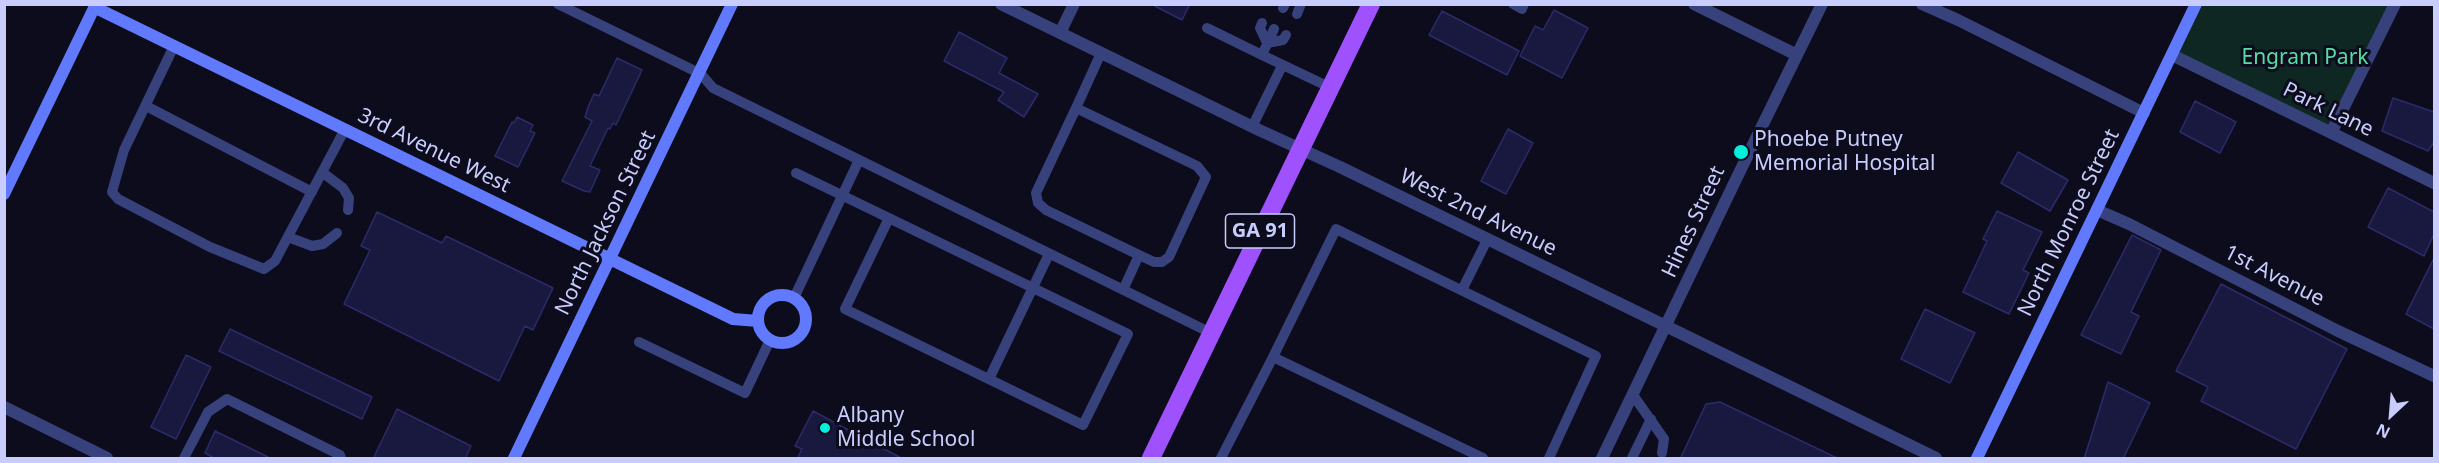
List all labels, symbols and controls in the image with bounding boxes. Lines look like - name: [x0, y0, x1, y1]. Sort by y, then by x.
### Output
- park label: Engram Park: [2241, 45, 2369, 71]
- street label: Park Lane: [2279, 77, 2377, 143]
- street label: 3rd Avenue West: [354, 103, 514, 199]
- street label: North Monroe Street: [2013, 125, 2125, 321]
- street label: North Jackson Street: [550, 127, 662, 319]
- place label: Phoebe Putney Memorial Hospital: [1754, 127, 1935, 177]
- marker: Phoebe Putney Memorial Hospital: [1732, 143, 1750, 161]
- street label: Hines Street: [1657, 162, 1731, 282]
- street label: West 2nd Avenue: [1396, 164, 1560, 262]
- road number: GA 91: [1226, 214, 1294, 248]
- street label: 1st Avenue: [2220, 240, 2328, 312]
- north arrow: [2361, 385, 2421, 445]
- place label: Albany Middle School: [837, 403, 975, 453]
- text: N: [2372, 418, 2394, 444]
- marker: Albany Middle School: [818, 421, 832, 435]

